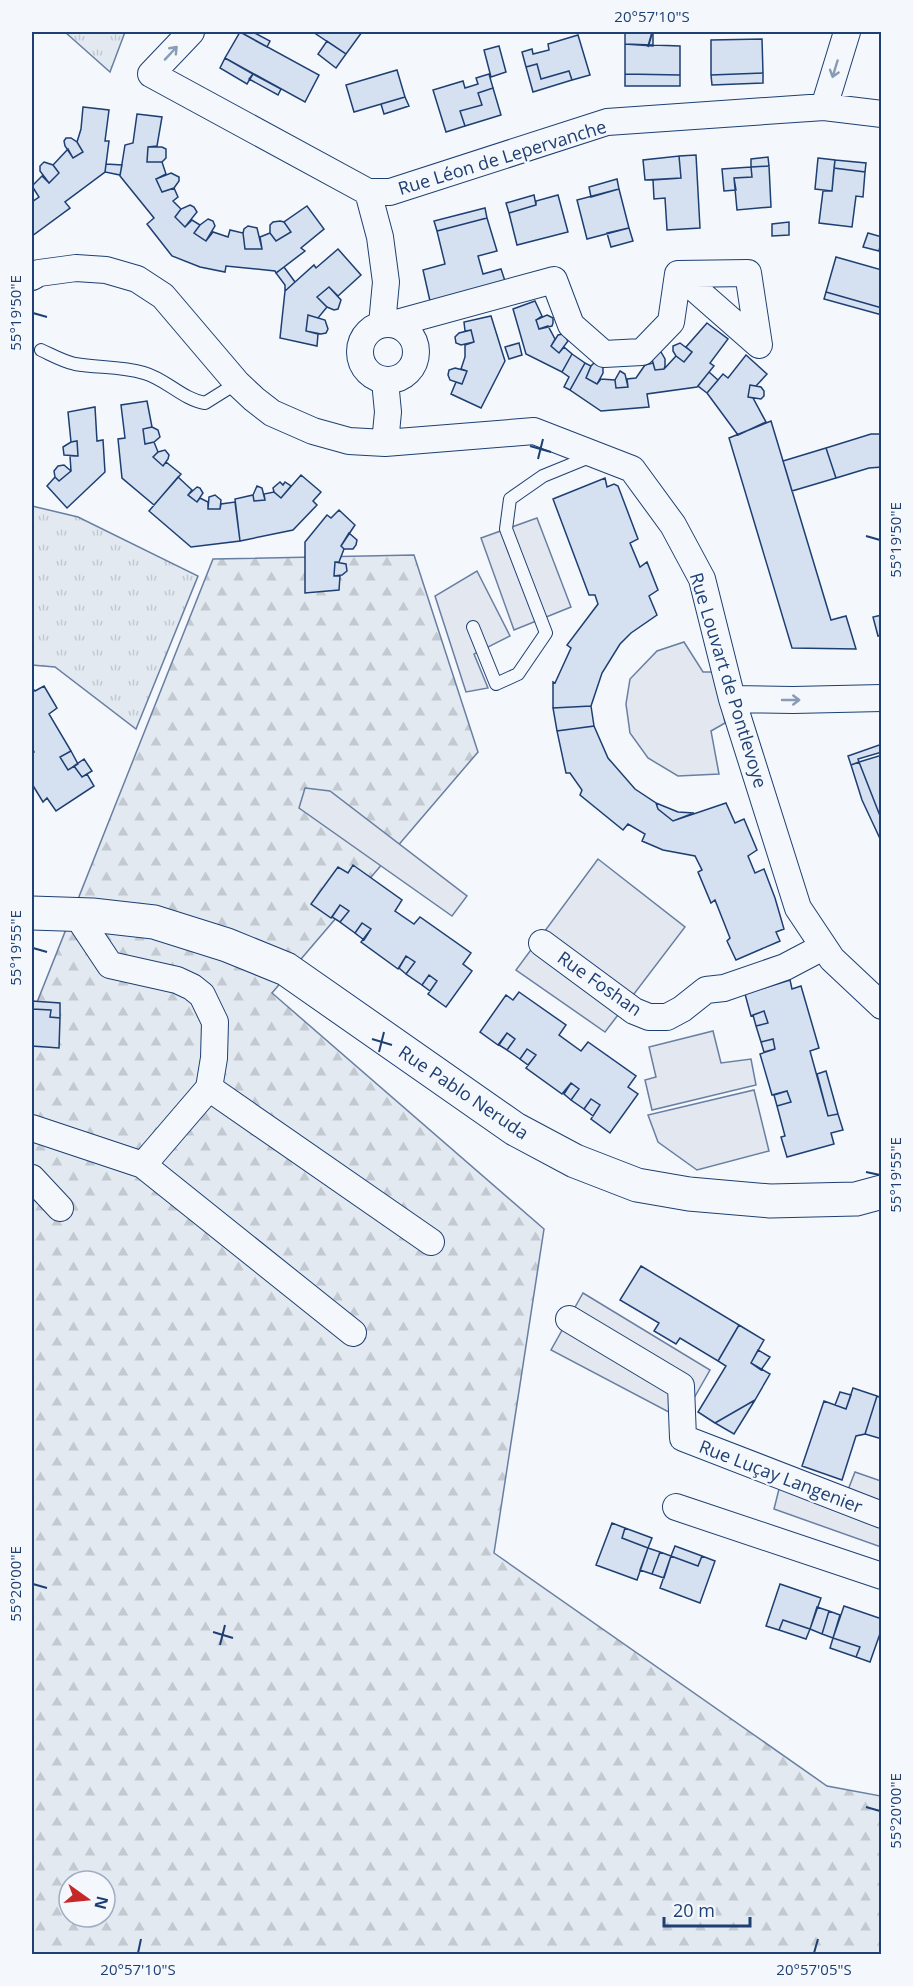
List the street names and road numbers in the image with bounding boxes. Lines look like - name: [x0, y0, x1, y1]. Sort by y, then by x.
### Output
- street label: Rue Léon de Lepervanche: [395, 114, 609, 200]
- street label: Rue Louvart de Pontlevoye: [685, 569, 773, 791]
- street label: Rue Foshan: [553, 945, 647, 1021]
- street label: Rue Pablo Neruda: [394, 1040, 534, 1144]
- street label: Rue Luçay Langenier: [696, 1434, 867, 1518]

